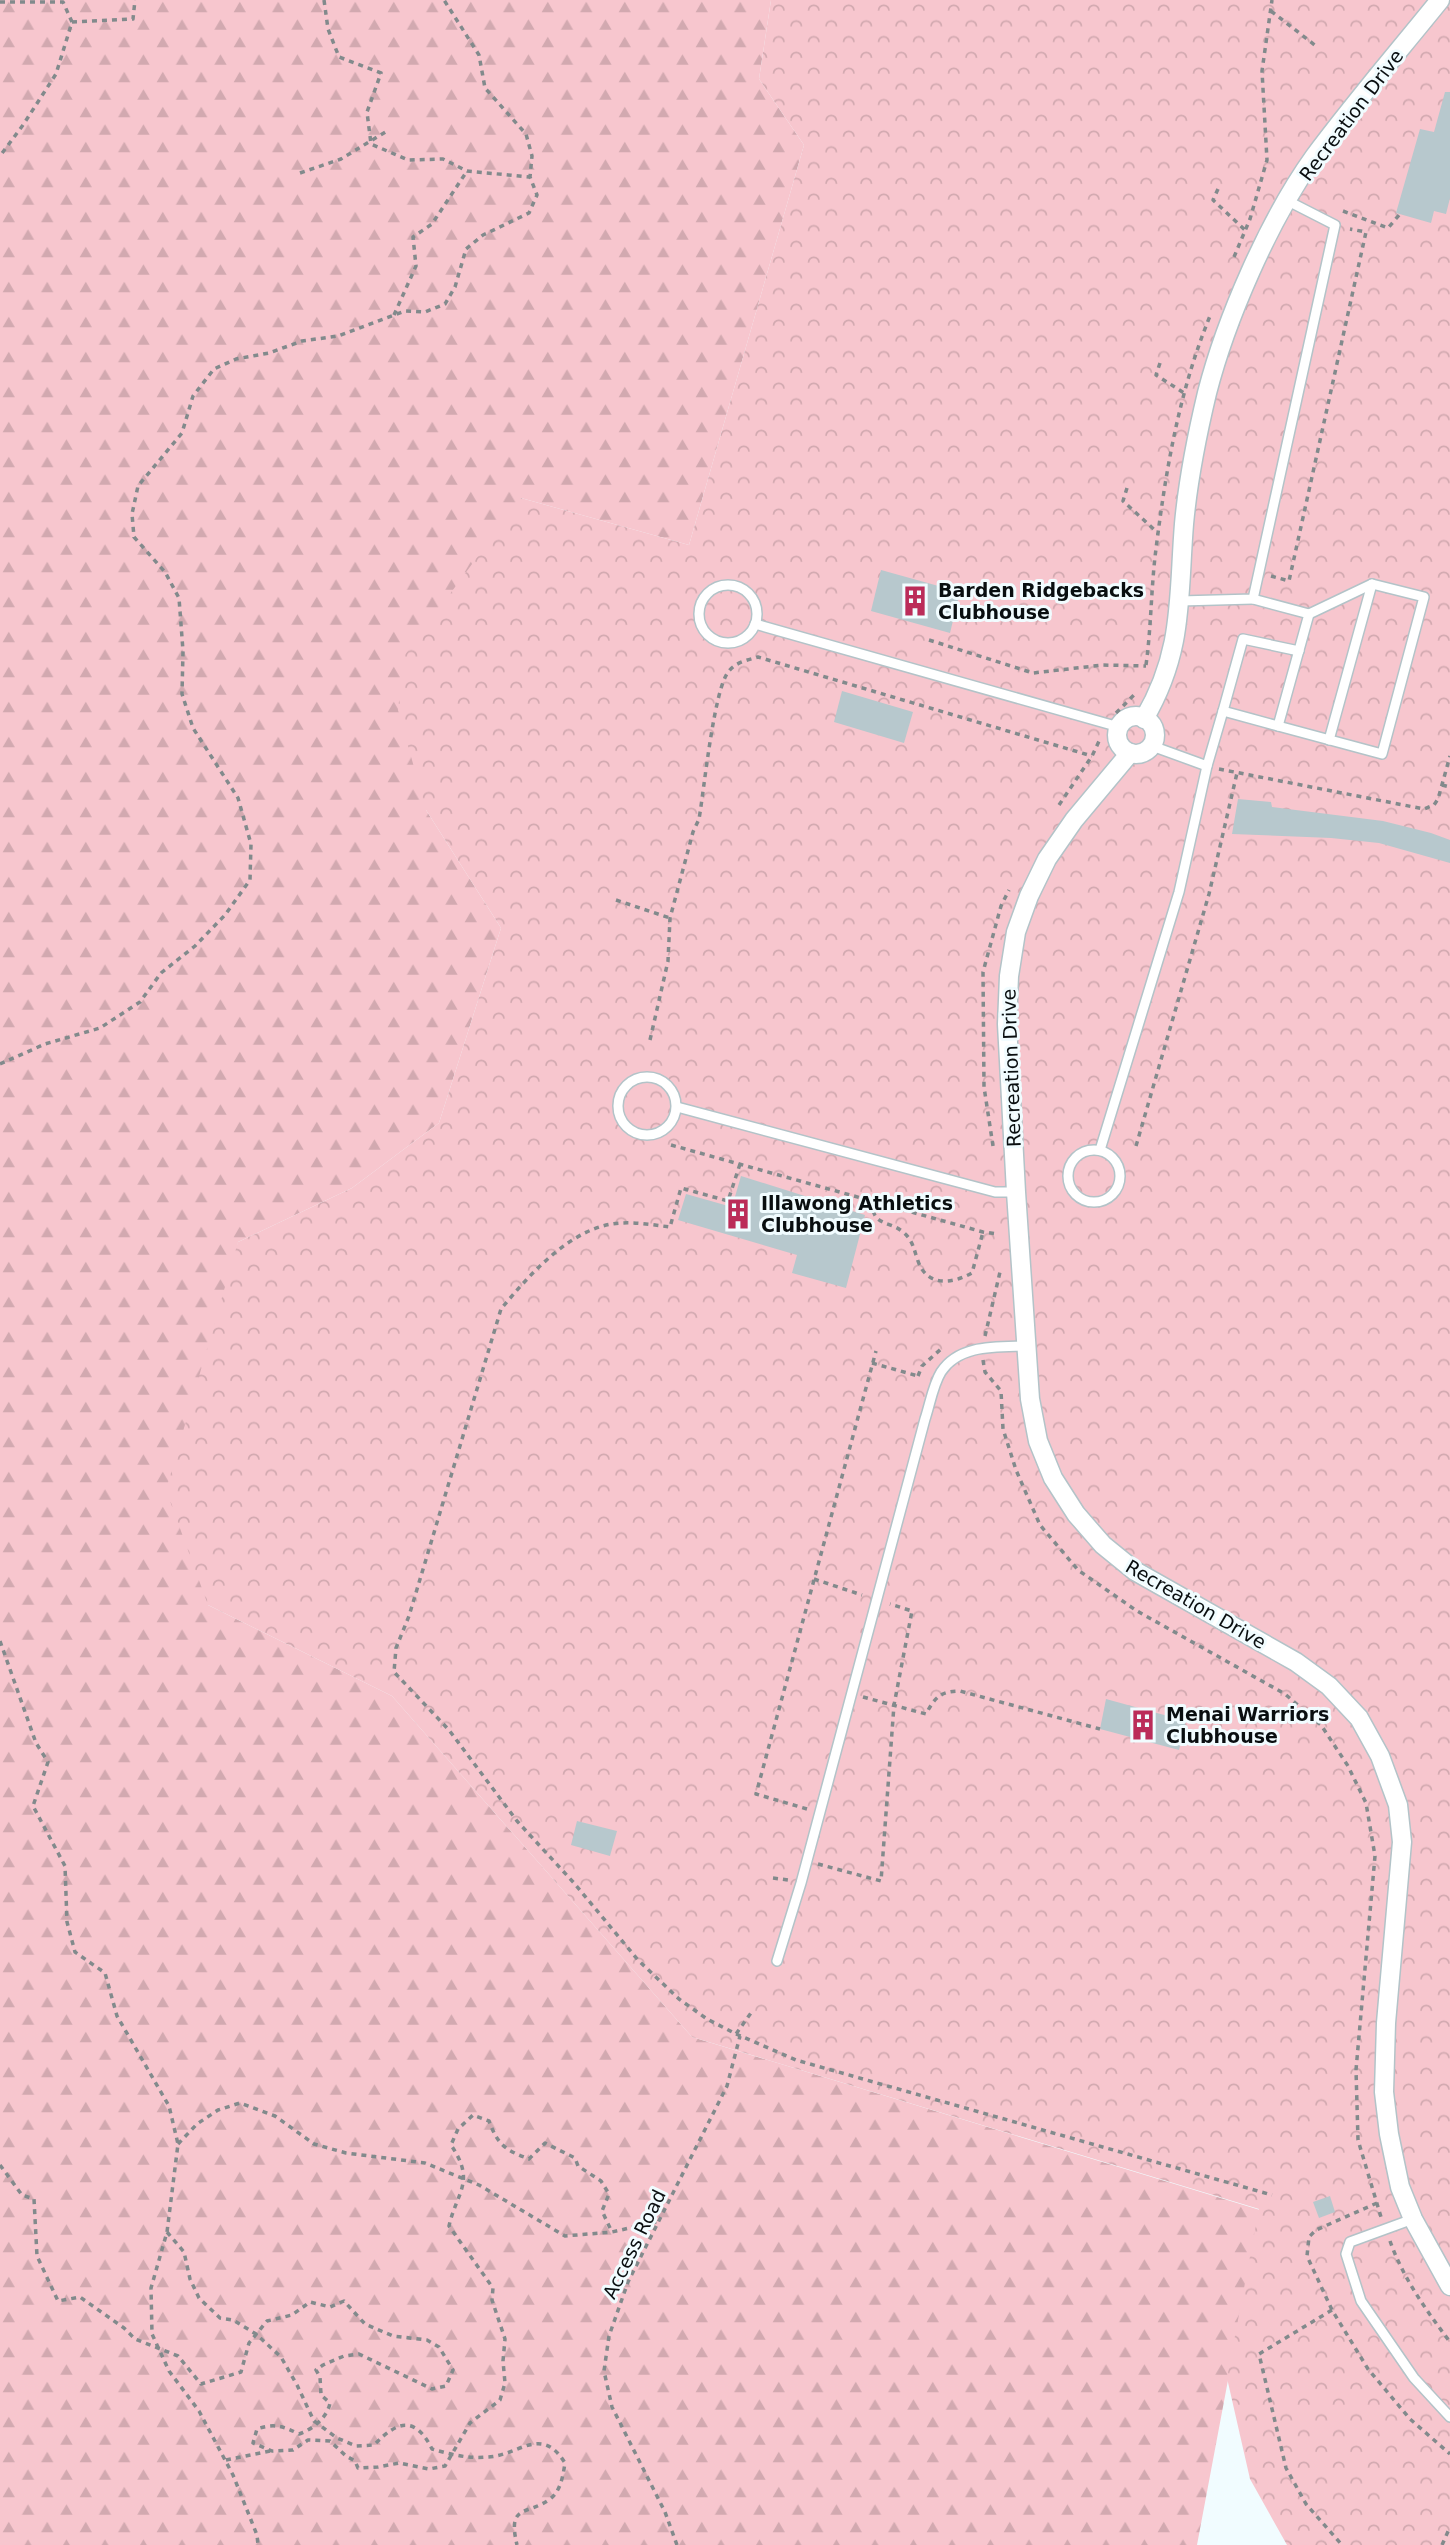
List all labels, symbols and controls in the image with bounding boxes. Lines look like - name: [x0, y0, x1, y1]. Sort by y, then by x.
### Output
- street label: Recreation Drive: [1295, 45, 1407, 185]
- place label: Barden Ridgebacks Clubhouse: [938, 579, 1144, 623]
- building icon: Barden Ridgebacks Clubhouse: [898, 584, 932, 618]
- street label: Recreation Drive: [997, 989, 1025, 1147]
- place label: Illawong Athletics Clubhouse: [761, 1192, 953, 1236]
- building icon: Illawong Athletics Clubhouse: [721, 1197, 755, 1231]
- street label: Recreation Drive: [1122, 1555, 1270, 1653]
- place label: Menai Warriors Clubhouse: [1166, 1703, 1329, 1747]
- building icon: Menai Warriors Clubhouse: [1126, 1708, 1160, 1742]
- street label: Access Road: [598, 2186, 670, 2302]

